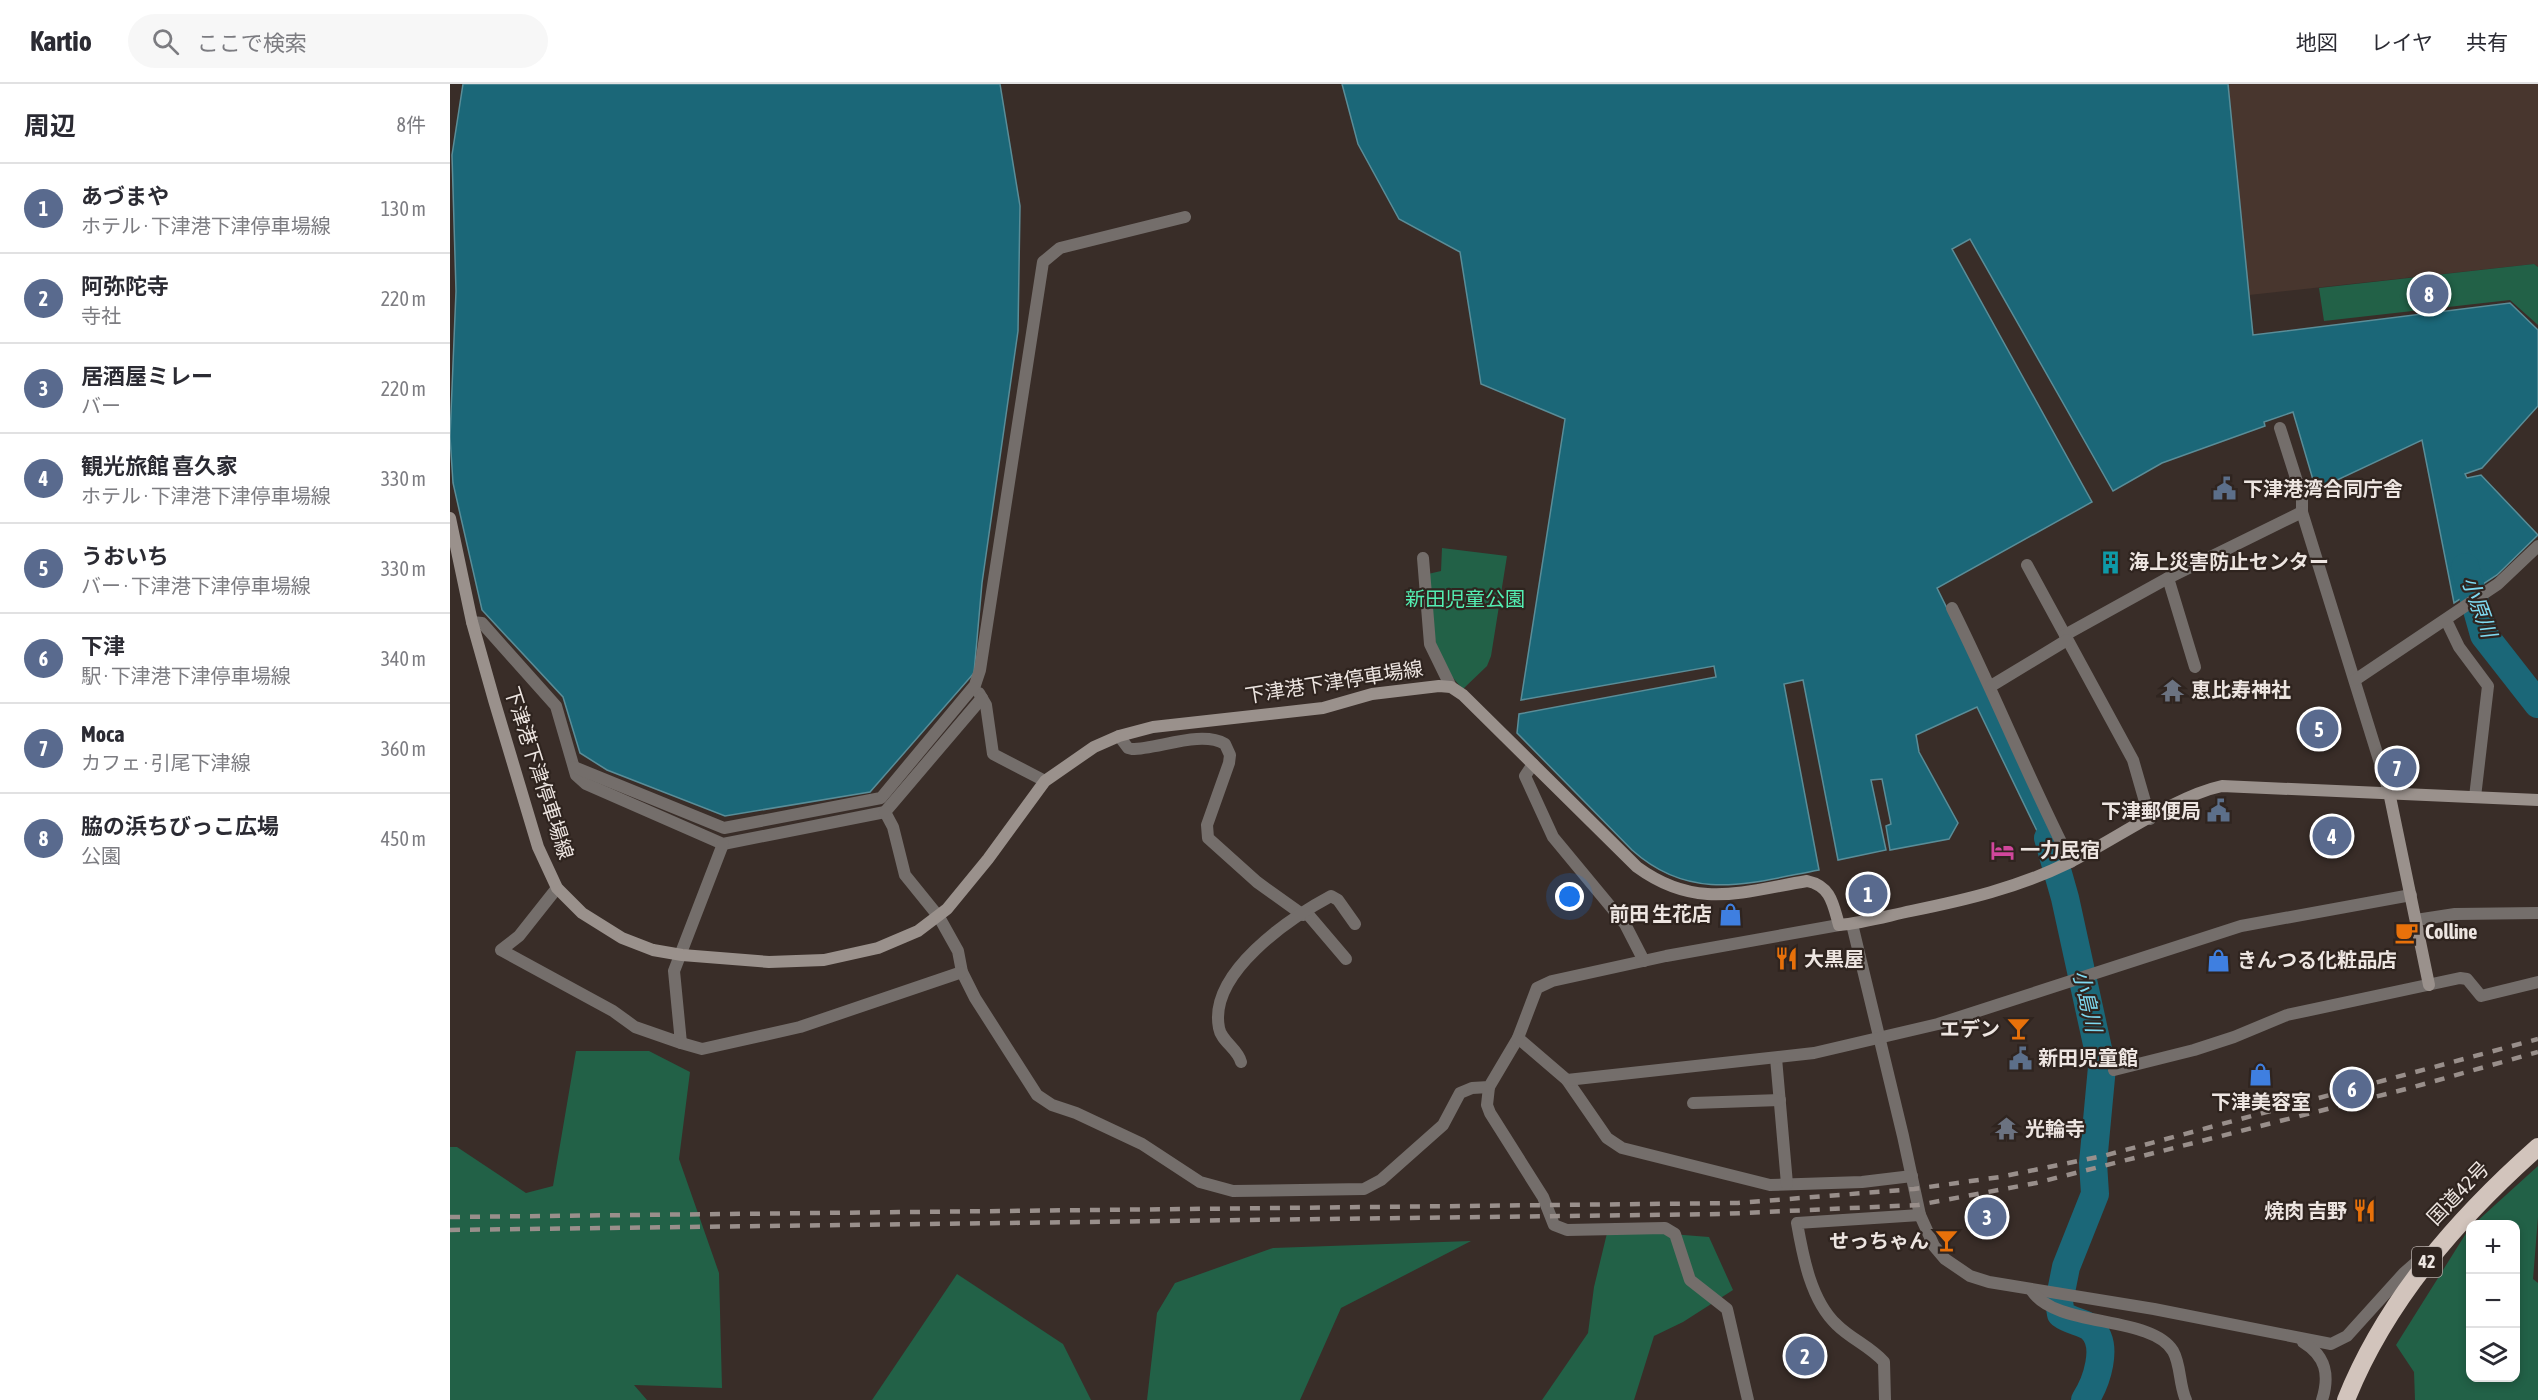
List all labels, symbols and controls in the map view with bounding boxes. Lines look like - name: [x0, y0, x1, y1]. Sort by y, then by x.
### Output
- search box: [128, 14, 548, 68]
- text: Kartio: [30, 25, 92, 57]
- icon: search: [149, 25, 182, 58]
- text: ここで検索: [197, 30, 307, 56]
- text: 地図: [2296, 30, 2338, 54]
- text: レイヤ: [2371, 30, 2433, 54]
- text: 共有: [2466, 30, 2508, 54]
- text: 周辺: [24, 111, 76, 141]
- text: 8件: [397, 113, 426, 136]
- text: あづまや: [81, 183, 169, 209]
- text: 1: [39, 197, 48, 220]
- text: 130 m: [381, 197, 426, 220]
- text: ホテル · 下津港下津停車場線: [81, 214, 331, 237]
- pin: 8: [2410, 272, 2448, 316]
- text: 阿弥陀寺: [81, 273, 169, 299]
- text: 2: [39, 287, 48, 310]
- text: 220 m: [381, 287, 426, 310]
- text: 寺社: [81, 304, 121, 327]
- text: 居酒屋ミレー: [81, 363, 213, 389]
- text: 3: [39, 377, 48, 400]
- text: 220 m: [381, 377, 426, 400]
- text: バー: [81, 394, 121, 417]
- text: 観光旅館 喜久家: [81, 453, 238, 479]
- text: 4: [39, 467, 48, 490]
- text: 330 m: [381, 467, 426, 490]
- public building icon: 下津港湾合同庁舎: [2212, 476, 2238, 502]
- place label: 下津港湾合同庁舎: [2243, 477, 2403, 500]
- text: ホテル · 下津港下津停車場線: [81, 484, 331, 507]
- text: うおいち: [81, 543, 169, 569]
- building icon: 海上災害防止センター: [2098, 549, 2124, 575]
- place label: 海上災害防止センター: [2129, 550, 2329, 573]
- text: 5: [39, 557, 48, 580]
- text: 330 m: [381, 557, 426, 580]
- water label: 小原川: [2458, 573, 2503, 642]
- text: バー · 下津港下津停車場線: [81, 574, 311, 597]
- park label: 新田児童公園: [1405, 587, 1525, 610]
- text: 下津: [81, 633, 125, 659]
- text: 6: [39, 647, 48, 670]
- text: 340 m: [381, 647, 426, 670]
- street label: 下津港下津停車場線: [1243, 656, 1425, 707]
- text: 駅 · 下津港下津停車場線: [81, 664, 291, 687]
- temple icon: 恵比寿神社: [2160, 677, 2186, 703]
- place label: 恵比寿神社: [2191, 678, 2291, 701]
- street label: 下津港下津停車場線: [501, 684, 578, 862]
- pin: 5: [2300, 706, 2338, 752]
- text: Moca: [81, 721, 124, 747]
- text: 7: [39, 737, 48, 760]
- text: 360 m: [381, 737, 426, 760]
- pin: 7: [2378, 746, 2416, 790]
- text: カフェ · 引尾下津線: [81, 751, 251, 774]
- public building icon: 下津郵便局: [2206, 798, 2232, 824]
- place label: 下津郵便局: [2101, 799, 2201, 822]
- text: 脇の浜ちびっこ広場: [81, 813, 279, 839]
- pin: 4: [2312, 814, 2352, 858]
- text: 8: [39, 827, 48, 850]
- text: 450 m: [381, 827, 426, 850]
- hotel icon: 一力民宿: [1989, 837, 2015, 863]
- place label: 一力民宿: [2020, 838, 2100, 861]
- text: 公園: [81, 844, 121, 867]
- pin: 1: [1848, 872, 1888, 916]
- your location: [1555, 882, 1584, 911]
- shop icon: 前田 生花店: [1717, 901, 1743, 927]
- place label: 前田 生花店: [1609, 902, 1712, 925]
- cafe icon: Colline: [2394, 919, 2420, 945]
- place label: Colline: [2425, 920, 2477, 943]
- restaurant icon: 大黒屋: [1773, 946, 1799, 972]
- place label: 大黒屋: [1804, 947, 1864, 970]
- shop icon: きんつる化粧品店: [2206, 947, 2232, 973]
- place label: きんつる化粧品店: [2237, 948, 2397, 971]
- water label: 小島川: [2069, 967, 2107, 1036]
- bar icon: エデン: [2005, 1016, 2031, 1042]
- place label: エデン: [1940, 1017, 2000, 1040]
- public building icon: 新田児童館: [2007, 1045, 2033, 1071]
- place label: 新田児童館: [2038, 1046, 2138, 1069]
- shop icon: 下津美容室: [2248, 1062, 2274, 1088]
- pin: 6: [2332, 1066, 2372, 1112]
- place label: 下津美容室: [2211, 1090, 2311, 1113]
- temple icon: 光輪寺: [1994, 1116, 2020, 1142]
- place label: 光輪寺: [2025, 1117, 2085, 1140]
- street label: 国道42号: [2422, 1156, 2493, 1229]
- pin: 3: [1968, 1194, 2006, 1240]
- restaurant icon: 焼肉 吉野: [2352, 1198, 2378, 1224]
- place label: 焼肉 吉野: [2264, 1199, 2347, 1222]
- map controls: [2466, 1220, 2520, 1382]
- button: +: [2466, 1220, 2520, 1274]
- bar icon: せっちゃん: [1934, 1228, 1960, 1254]
- place label: せっちゃん: [1829, 1229, 1929, 1252]
- road number: 42: [2412, 1247, 2442, 1277]
- button: −: [2466, 1274, 2520, 1328]
- button: layers: [2466, 1328, 2520, 1382]
- pin: 2: [1786, 1334, 1824, 1378]

